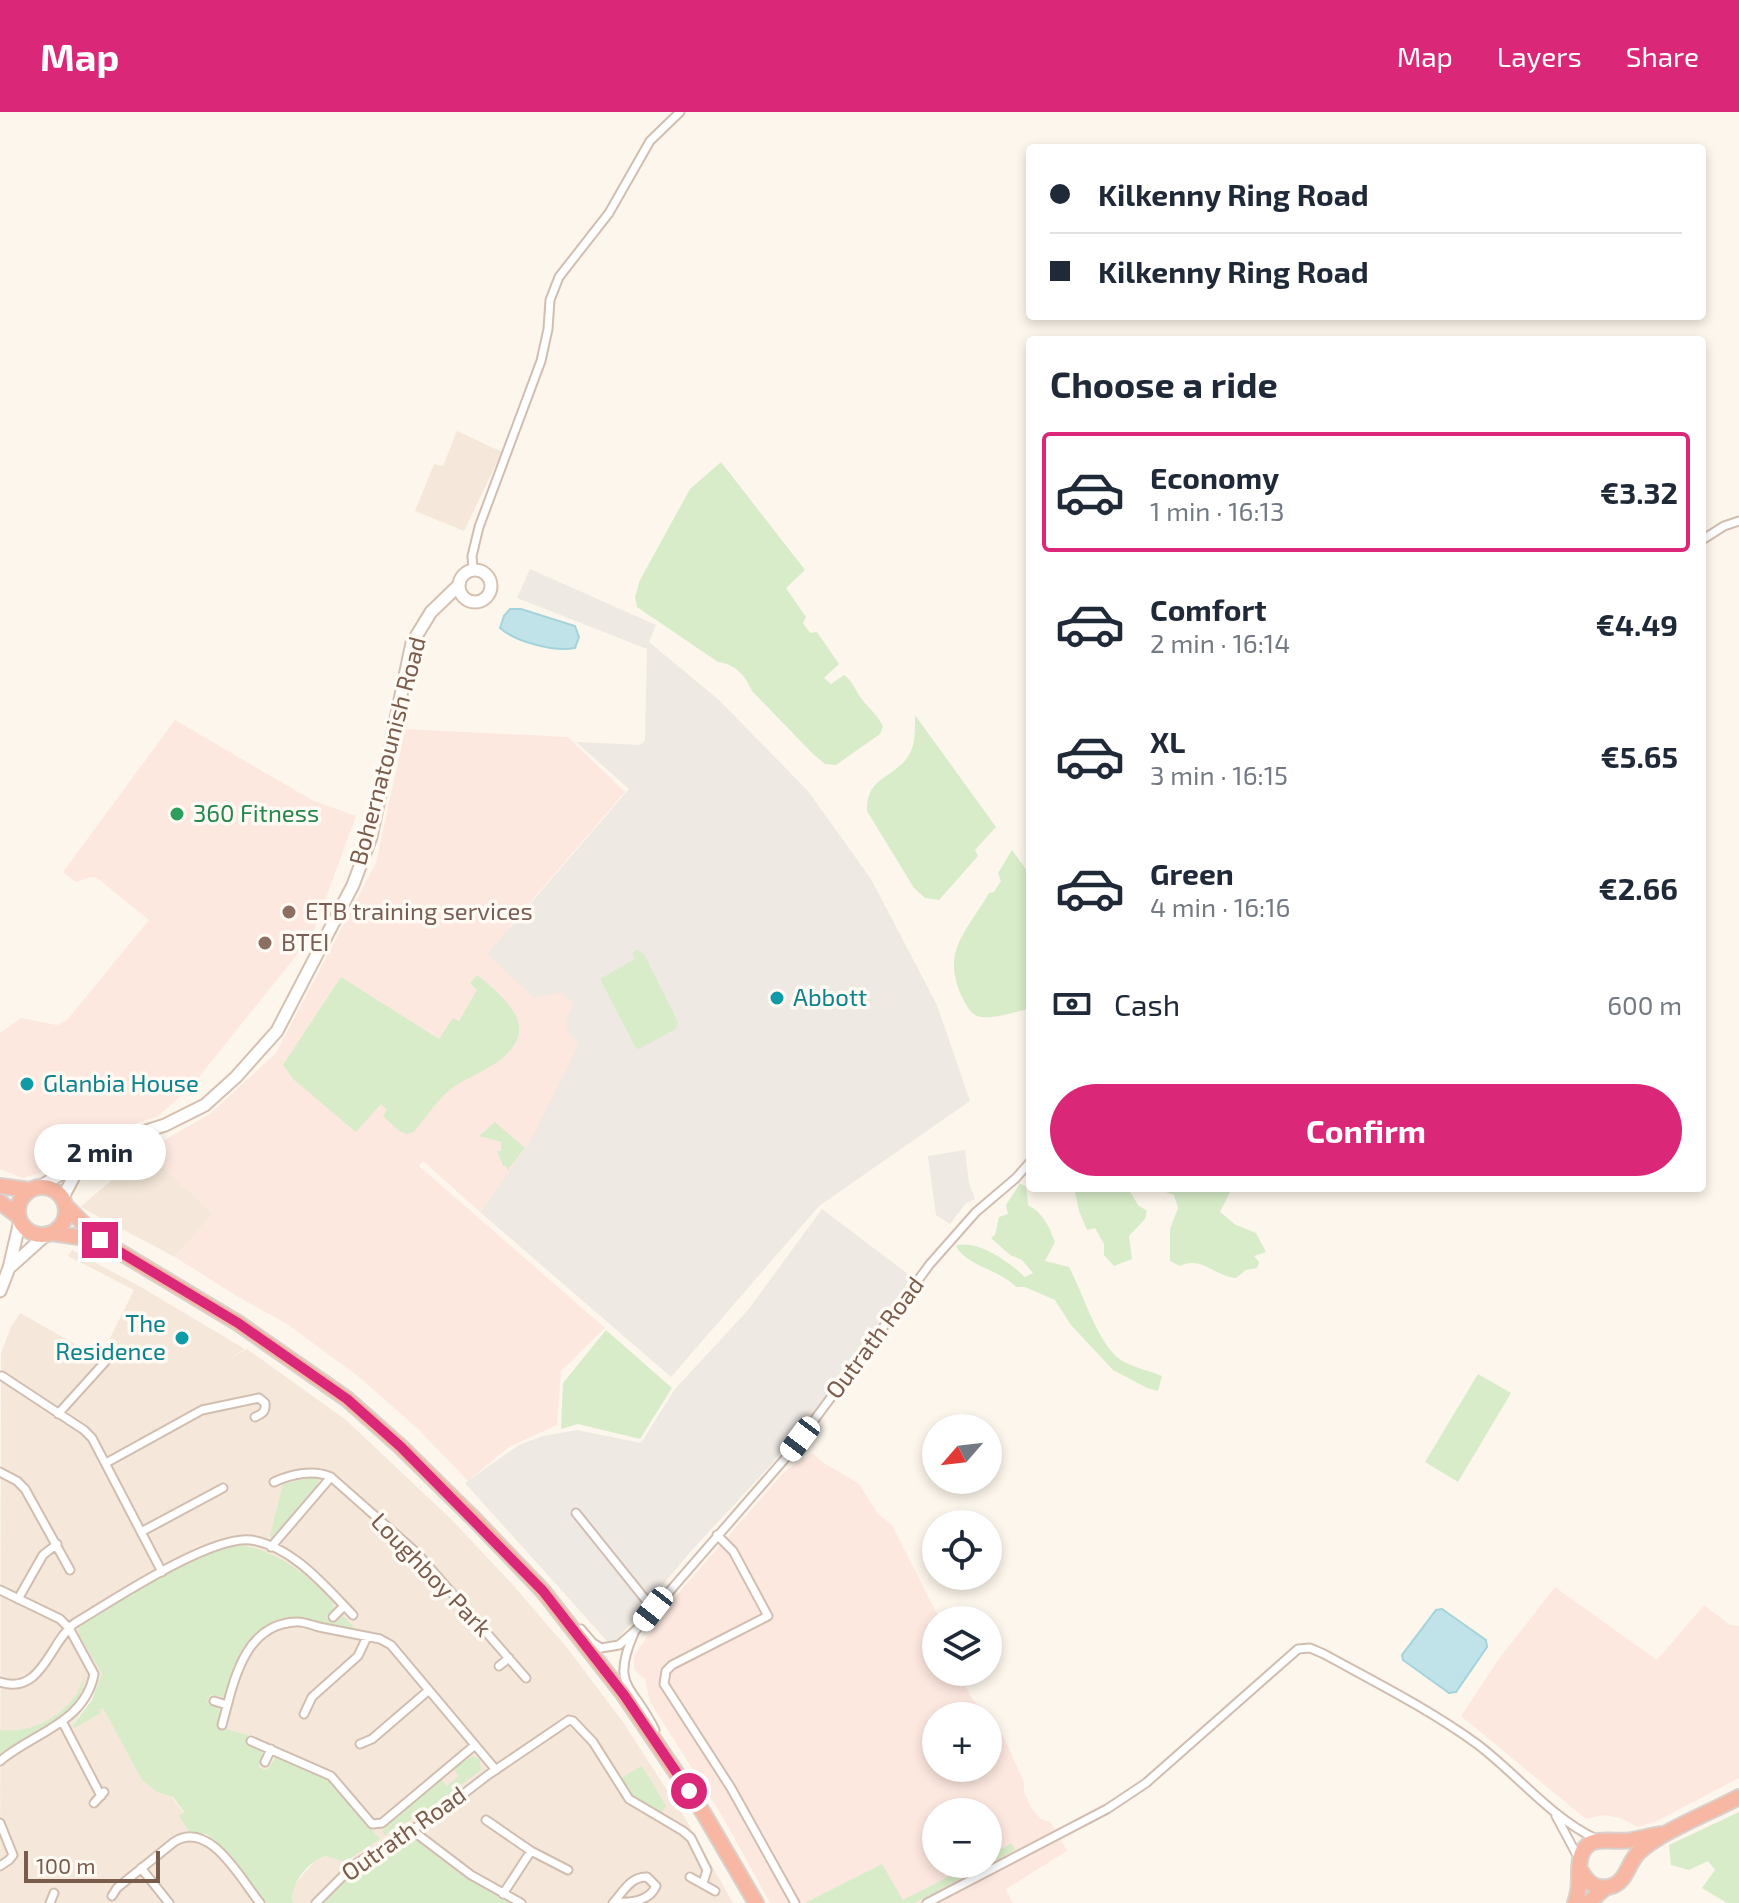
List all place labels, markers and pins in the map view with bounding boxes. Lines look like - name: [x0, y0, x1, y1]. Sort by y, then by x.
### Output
- place label: 360 Fitness: [193, 798, 319, 827]
- marker: 360 Fitness: [168, 805, 186, 823]
- place label: ETB training services: [305, 896, 533, 925]
- marker: ETB training services: [280, 903, 298, 921]
- place label: BTEI: [281, 927, 329, 956]
- marker: BTEI: [256, 934, 274, 952]
- place label: Abbott: [793, 982, 867, 1011]
- marker: Abbott: [768, 989, 786, 1007]
- place label: Glanbia House: [43, 1068, 199, 1097]
- marker: Glanbia House: [18, 1075, 36, 1093]
- place label: The Residence: [55, 1308, 166, 1365]
- marker: The Residence: [173, 1329, 191, 1347]

